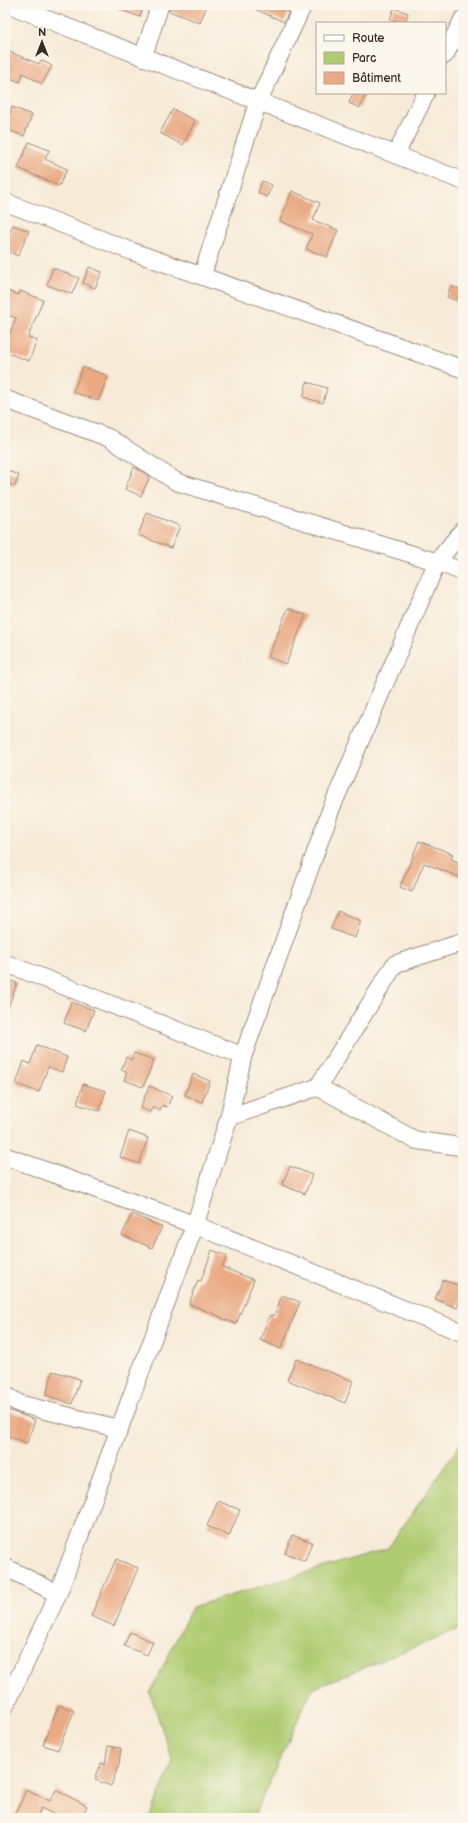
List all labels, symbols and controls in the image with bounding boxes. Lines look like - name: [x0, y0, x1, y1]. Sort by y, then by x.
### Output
- north arrow: [22, 22, 62, 62]
- legend: [316, 22, 446, 94]
- text: N: [38, 26, 46, 39]
- text: Route: [352, 31, 384, 46]
- text: Parc: [352, 51, 376, 66]
- text: Bâtiment: [352, 71, 401, 86]

